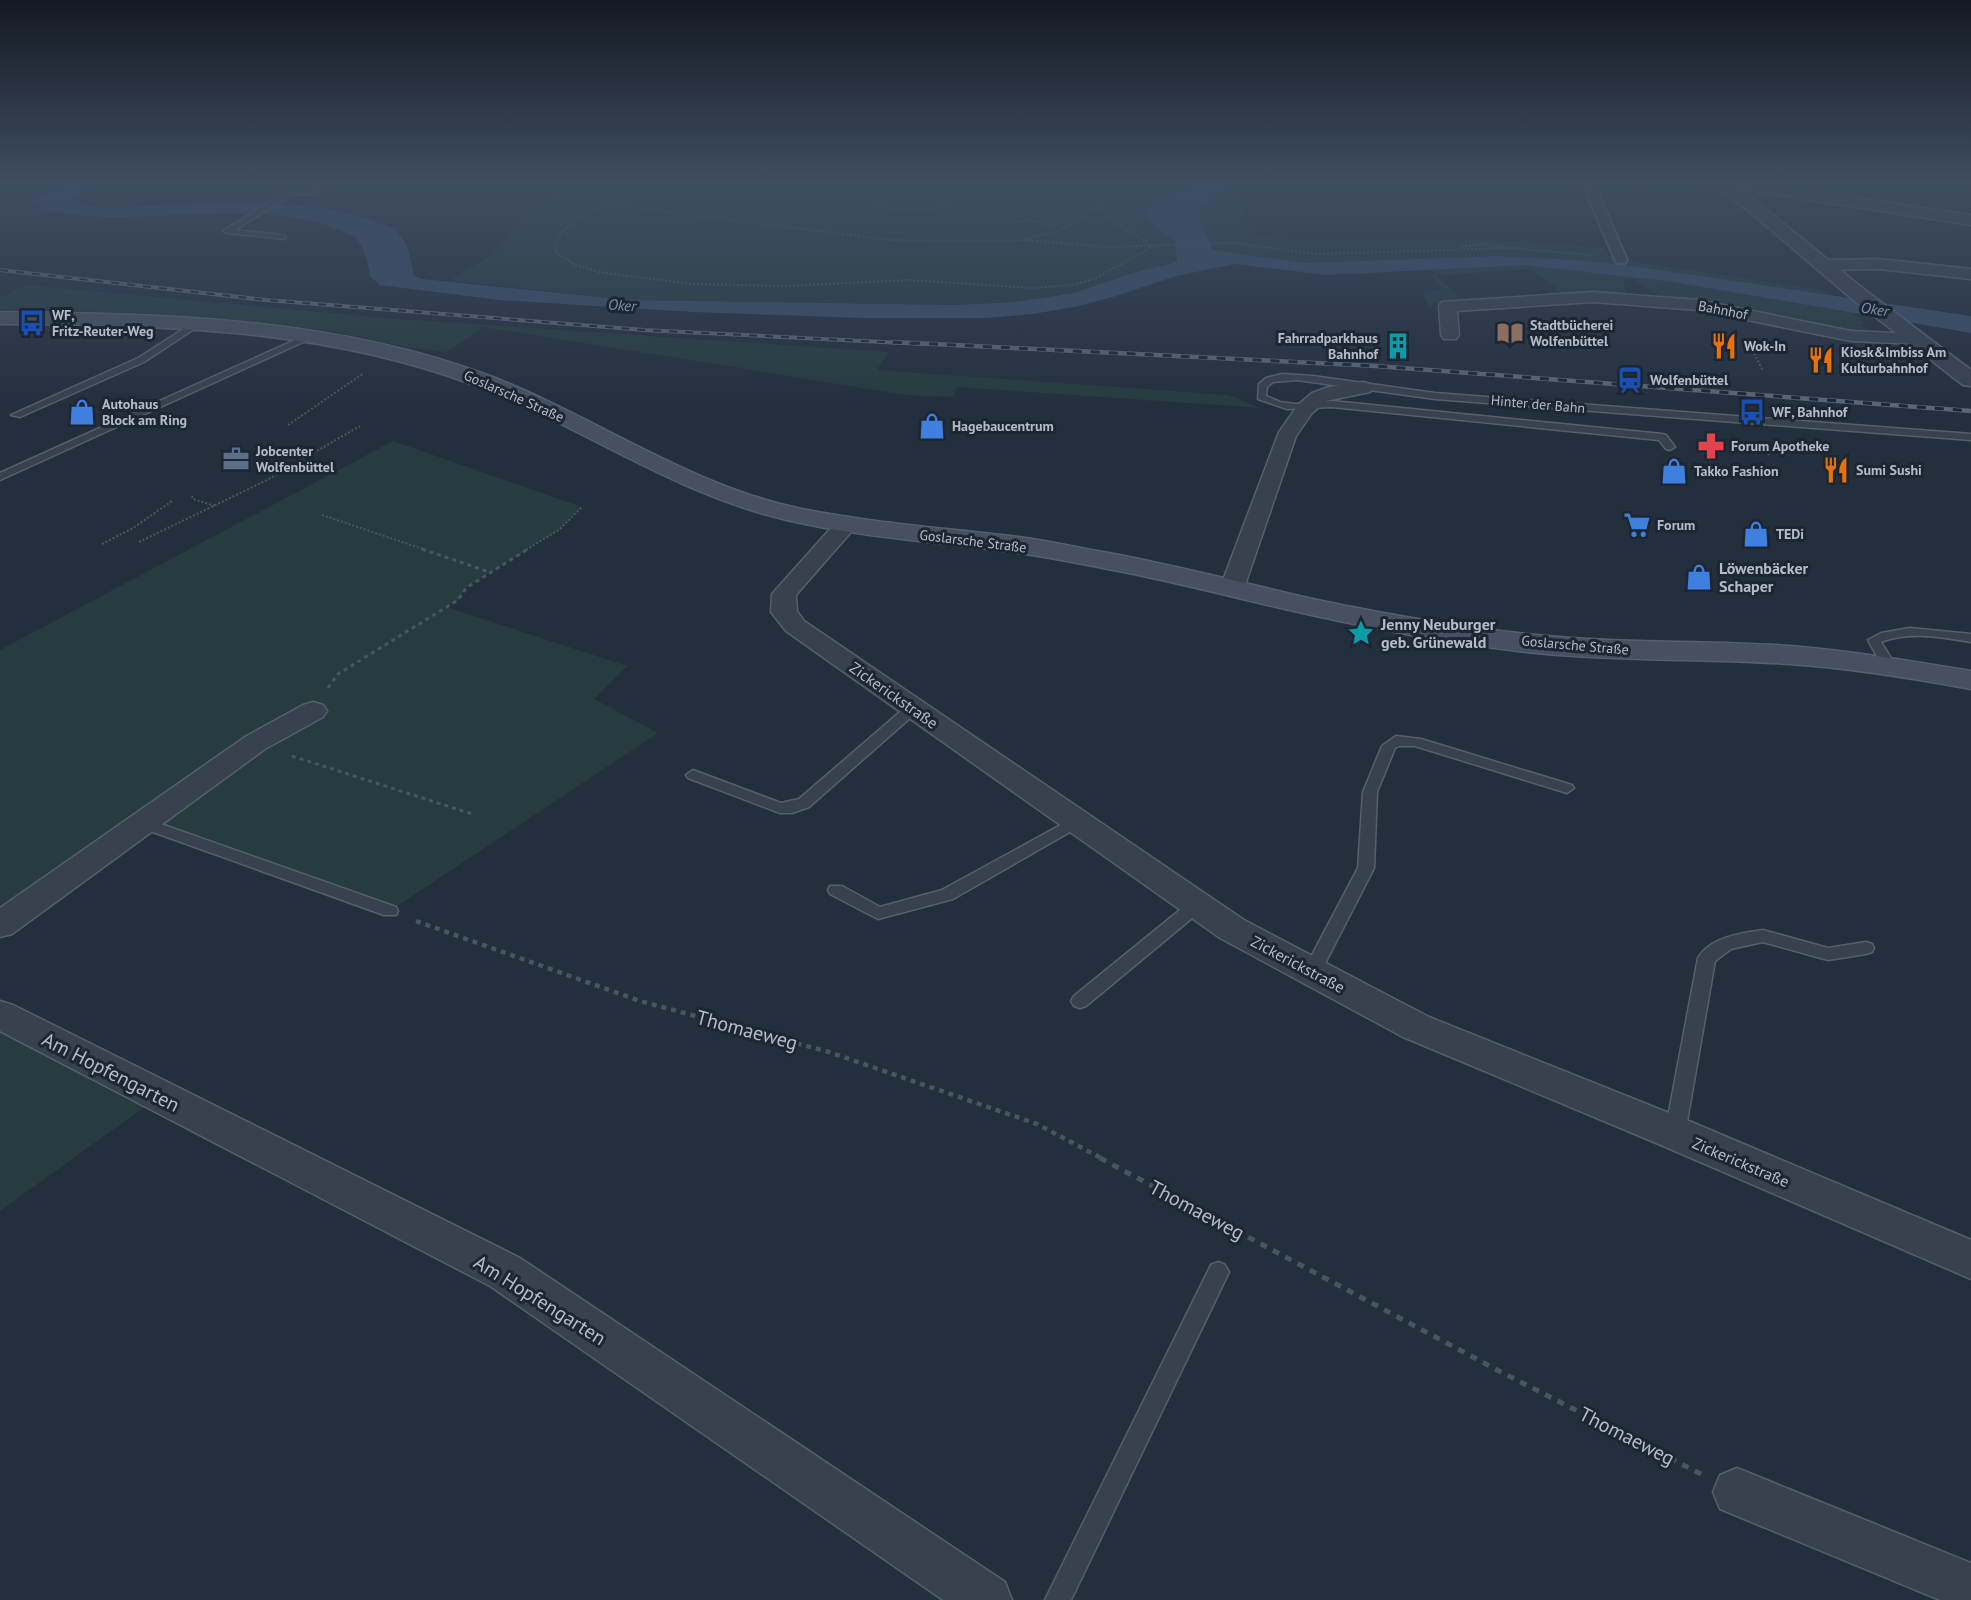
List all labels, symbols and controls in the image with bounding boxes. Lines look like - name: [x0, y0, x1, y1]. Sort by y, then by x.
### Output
- water label: Oker: [607, 295, 638, 316]
- street label: Bahnhof: [1697, 296, 1750, 324]
- water label: Oker: [1860, 297, 1891, 321]
- place label: WF, Fritz-Reuter-Weg: [52, 306, 153, 340]
- bus stop icon: WF, Fritz-Reuter-Weg: [17, 308, 47, 338]
- place label: Stadtbücherei Wolfenbüttel: [1530, 316, 1614, 350]
- library icon: Stadtbücherei Wolfenbüttel: [1495, 318, 1525, 348]
- place label: Fahrradparkhaus Bahnhof: [1278, 329, 1380, 363]
- building icon: Fahrradparkhaus Bahnhof: [1383, 331, 1413, 361]
- restaurant icon: Wok-In: [1709, 331, 1739, 361]
- place label: Wok-In: [1744, 337, 1786, 355]
- place label: Kiosk&Imbiss Am Kulturbahnhof: [1841, 343, 1946, 377]
- restaurant icon: Kiosk&Imbiss Am Kulturbahnhof: [1806, 345, 1836, 375]
- station icon: Wolfenbüttel: [1615, 365, 1645, 395]
- street label: Goslarsche Straße: [461, 366, 567, 426]
- place label: Wolfenbüttel: [1650, 371, 1729, 389]
- street label: Hinter der Bahn: [1490, 391, 1586, 417]
- place label: Autohaus Block am Ring: [102, 395, 187, 429]
- shop icon: Autohaus Block am Ring: [67, 397, 97, 427]
- bus stop icon: WF, Bahnhof: [1737, 397, 1767, 427]
- place label: WF, Bahnhof: [1772, 403, 1849, 421]
- shop icon: Hagebaucentrum: [917, 411, 947, 441]
- place label: Hagebaucentrum: [952, 417, 1054, 435]
- pharmacy icon: Forum Apotheke: [1696, 431, 1726, 461]
- place label: Forum Apotheke: [1731, 437, 1829, 455]
- place label: Jobcenter Wolfenbüttel: [255, 442, 335, 476]
- office icon: Jobcenter Wolfenbüttel: [221, 444, 251, 474]
- restaurant icon: Sumi Sushi: [1821, 455, 1851, 485]
- shop icon: Takko Fashion: [1659, 456, 1689, 486]
- place label: Sumi Sushi: [1856, 461, 1922, 479]
- place label: Takko Fashion: [1694, 462, 1779, 480]
- supermarket icon: Forum: [1622, 510, 1652, 540]
- place label: Forum: [1657, 516, 1695, 534]
- shop icon: TEDi: [1741, 519, 1771, 549]
- place label: TEDi: [1776, 525, 1804, 543]
- street label: Goslarsche Straße: [918, 526, 1028, 556]
- place label: Löwenbäcker Schaper: [1719, 558, 1809, 596]
- shop icon: Löwenbäcker Schaper: [1684, 562, 1714, 592]
- place label: Jenny Neuburger geb. Grünewald: [1380, 614, 1496, 652]
- place icon: Jenny Neuburger geb. Grünewald: [1346, 618, 1376, 648]
- street label: Goslarsche Straße: [1521, 631, 1629, 659]
- street label: Zickerickstraße: [846, 657, 942, 733]
- street label: Zickerickstraße: [1248, 931, 1348, 997]
- street label: Thomaeweg: [693, 1004, 801, 1056]
- street label: Am Hopfengarten: [38, 1026, 184, 1118]
- street label: Zickerickstraße: [1689, 1133, 1793, 1191]
- street label: Thomaeweg: [1145, 1174, 1249, 1246]
- street label: Am Hopfengarten: [469, 1249, 611, 1351]
- street label: Thomaeweg: [1575, 1401, 1679, 1471]

